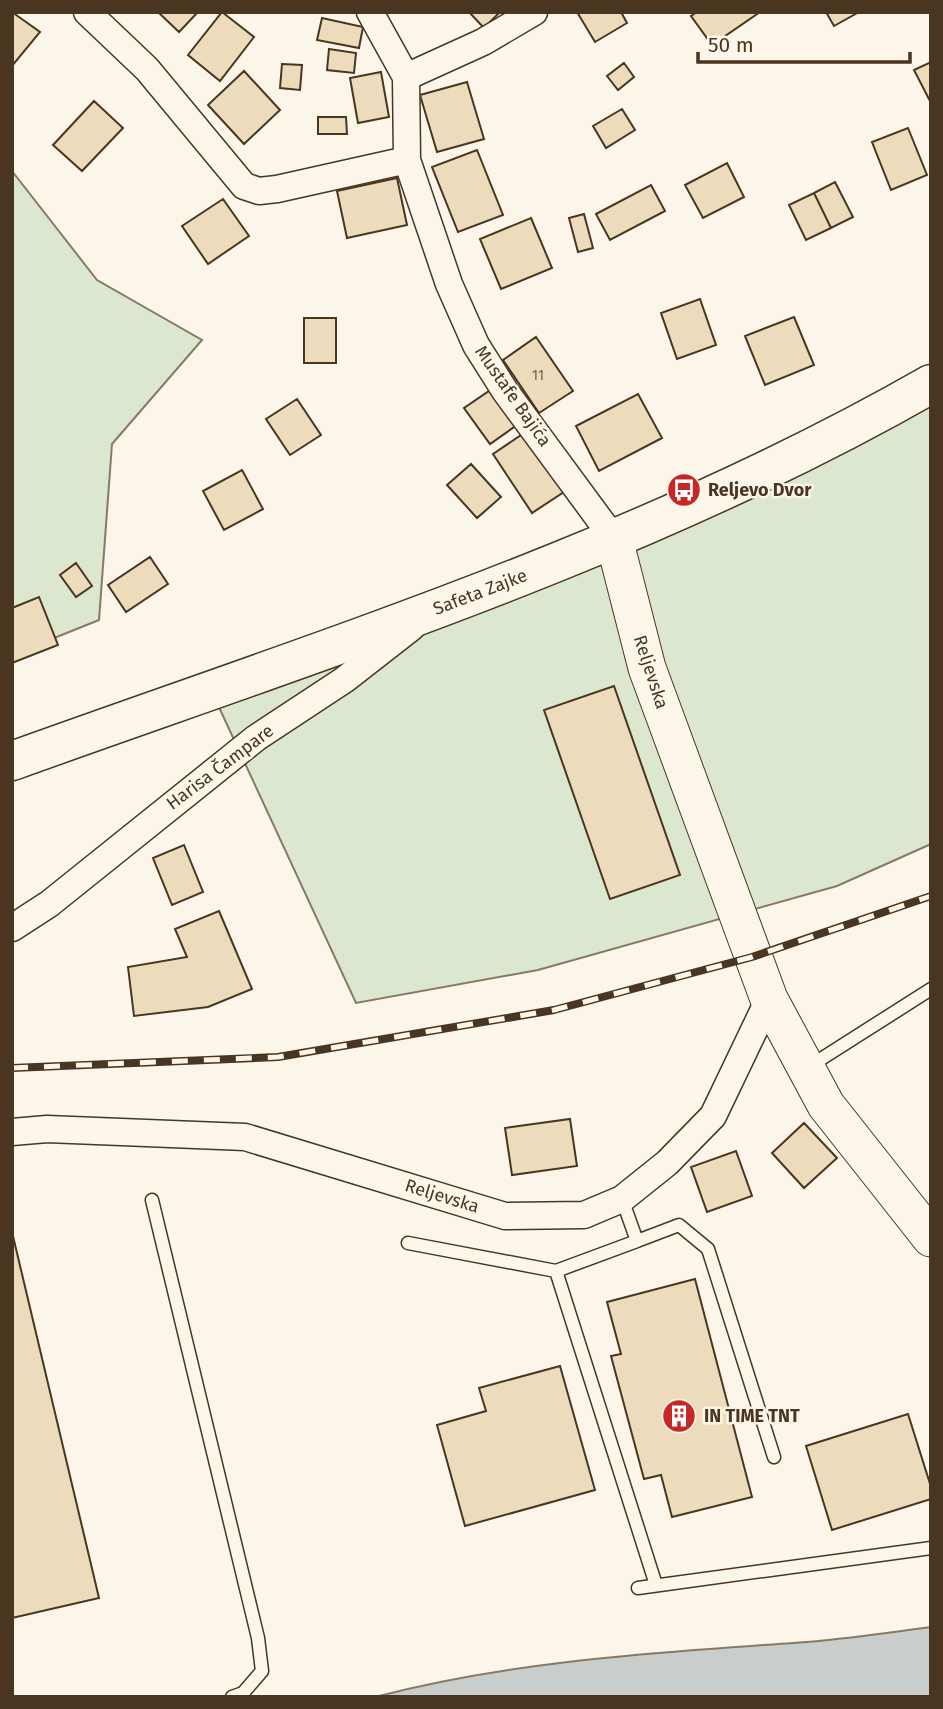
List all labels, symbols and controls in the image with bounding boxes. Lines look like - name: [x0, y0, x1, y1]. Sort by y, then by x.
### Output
- scale bar: [698, 21, 910, 65]
- text: 50 m: [708, 32, 754, 58]
- street label: Mustafe Bajića: [470, 341, 556, 451]
- house number: 11: [532, 367, 544, 384]
- bus stop icon: Reljevo Dvor: [665, 471, 703, 509]
- place label: Reljevo Dvor: [708, 479, 812, 501]
- street label: Safeta Zajke: [430, 564, 530, 620]
- street label: Reljevska: [629, 632, 673, 712]
- street label: Harisa Čampare: [162, 720, 278, 814]
- street label: Reljevska: [402, 1174, 482, 1218]
- building icon: IN TIME TNT: [660, 1397, 698, 1435]
- place label: IN TIME TNT: [704, 1405, 800, 1427]

